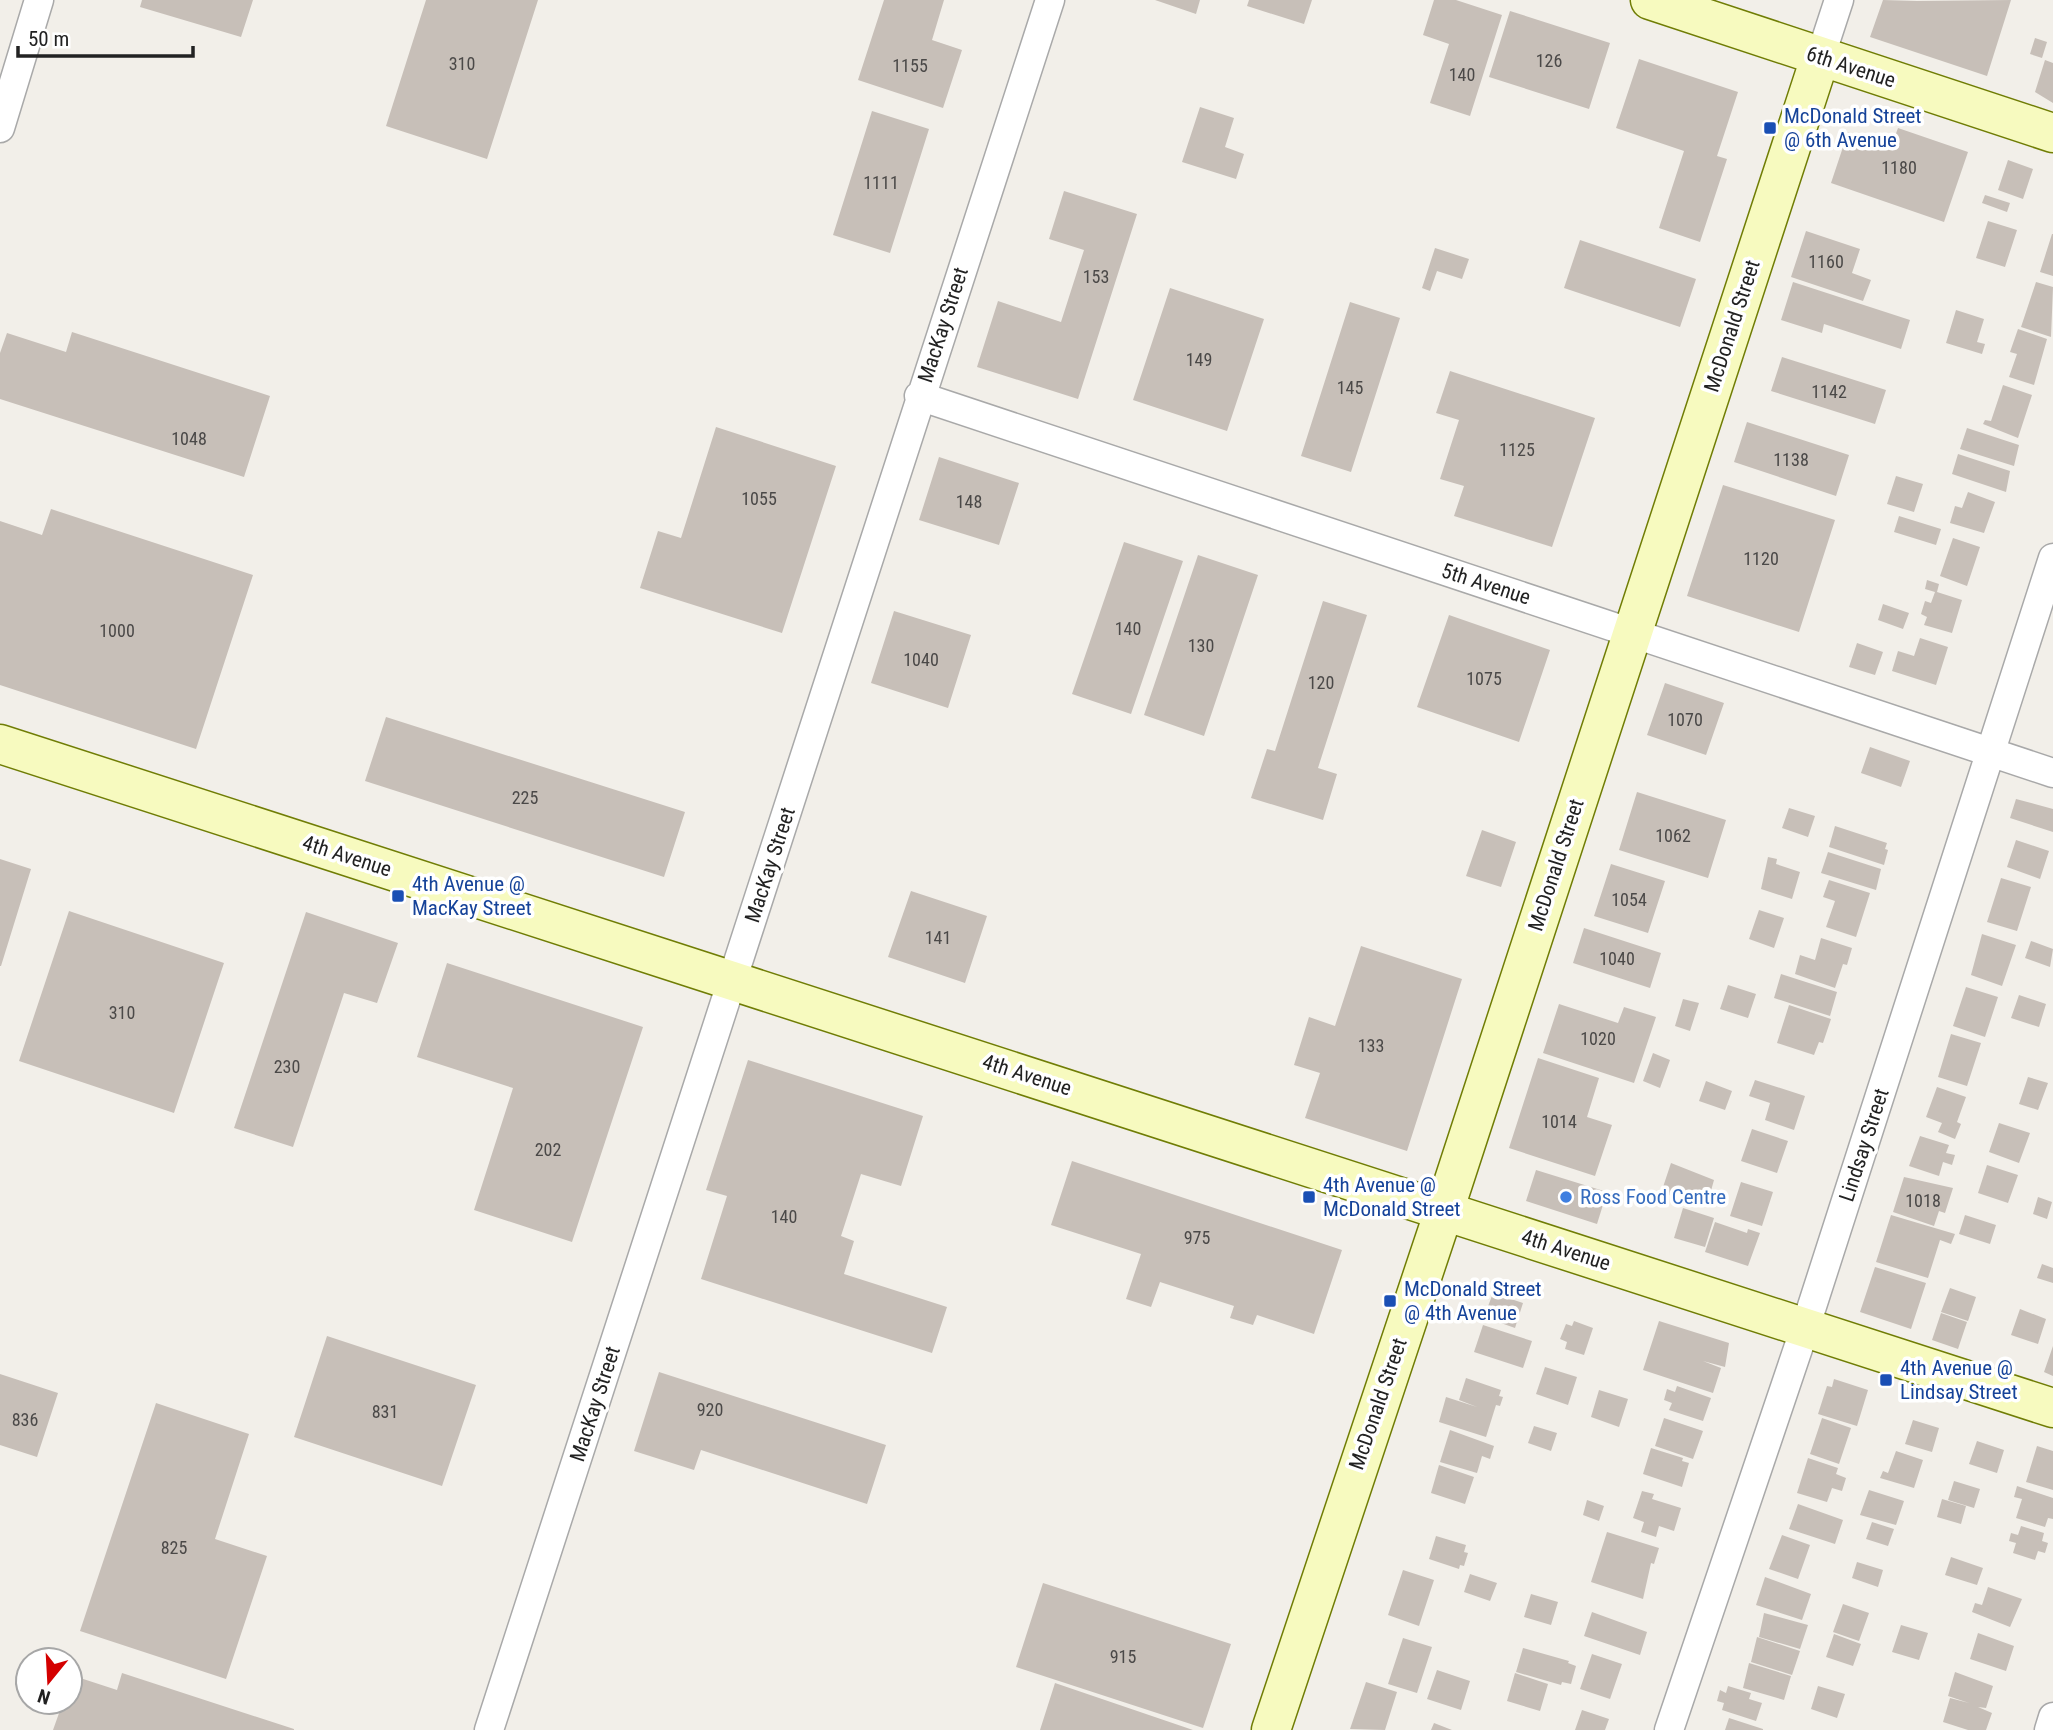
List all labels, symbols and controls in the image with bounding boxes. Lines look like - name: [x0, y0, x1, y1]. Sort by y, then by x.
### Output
- scale bar: [18, 14, 192, 58]
- text: 50 m: [28, 27, 69, 51]
- street label: 6th Avenue: [1804, 41, 1899, 93]
- house number: 126: [1536, 50, 1562, 71]
- house number: 310: [449, 53, 475, 74]
- house number: 1155: [892, 55, 928, 76]
- house number: 140: [1449, 64, 1475, 85]
- place label: McDonald Street @ 6th Avenue: [1784, 104, 1922, 152]
- marker: McDonald Street @ 6th Avenue: [1762, 120, 1778, 136]
- house number: 1180: [1881, 157, 1917, 178]
- house number: 1111: [863, 172, 899, 193]
- house number: 1160: [1808, 251, 1844, 272]
- street label: McDonald Street: [1699, 257, 1765, 395]
- street label: MacKay Street: [913, 264, 973, 386]
- house number: 153: [1083, 266, 1109, 287]
- house number: 149: [1186, 349, 1212, 370]
- house number: 145: [1337, 377, 1363, 398]
- house number: 1142: [1811, 381, 1847, 402]
- house number: 1048: [171, 428, 207, 449]
- house number: 1125: [1499, 439, 1535, 460]
- house number: 1138: [1773, 449, 1809, 470]
- house number: 1055: [741, 488, 777, 509]
- house number: 148: [956, 491, 982, 512]
- house number: 1120: [1743, 548, 1779, 569]
- street label: 5th Avenue: [1439, 558, 1534, 610]
- house number: 140: [1115, 618, 1141, 639]
- house number: 1000: [99, 620, 135, 641]
- house number: 130: [1188, 635, 1214, 656]
- house number: 1040: [903, 649, 939, 670]
- house number: 1075: [1466, 668, 1502, 689]
- house number: 120: [1308, 672, 1334, 693]
- house number: 1070: [1667, 709, 1703, 730]
- house number: 225: [512, 787, 538, 808]
- street label: McDonald Street: [1523, 796, 1589, 934]
- street label: MacKay Street: [740, 804, 800, 926]
- house number: 1062: [1655, 825, 1691, 846]
- street label: 4th Avenue: [300, 830, 395, 882]
- place label: 4th Avenue @ MacKay Street: [412, 872, 532, 920]
- marker: 4th Avenue @ MacKay Street: [390, 888, 406, 904]
- house number: 1054: [1611, 889, 1647, 910]
- house number: 141: [925, 927, 951, 948]
- house number: 1040: [1599, 948, 1635, 969]
- house number: 310: [109, 1002, 135, 1023]
- house number: 1020: [1580, 1028, 1616, 1049]
- house number: 133: [1358, 1035, 1384, 1056]
- street label: 4th Avenue: [980, 1049, 1075, 1101]
- house number: 230: [274, 1056, 300, 1077]
- street label: Lindsay Street: [1834, 1085, 1894, 1205]
- house number: 1014: [1541, 1111, 1577, 1132]
- house number: 202: [535, 1139, 561, 1160]
- place label: 4th Avenue @ McDonald Street: [1323, 1173, 1461, 1221]
- place label: Ross Food Centre: [1580, 1185, 1726, 1209]
- marker: 4th Avenue @ McDonald Street: [1301, 1189, 1317, 1205]
- marker: Ross Food Centre: [1558, 1189, 1574, 1205]
- house number: 1018: [1905, 1190, 1941, 1211]
- house number: 140: [771, 1206, 797, 1227]
- street label: 4th Avenue: [1519, 1224, 1614, 1276]
- house number: 975: [1184, 1227, 1210, 1248]
- place label: McDonald Street @ 4th Avenue: [1404, 1277, 1542, 1325]
- marker: McDonald Street @ 4th Avenue: [1382, 1293, 1398, 1309]
- street label: McDonald Street: [1344, 1335, 1412, 1473]
- street label: MacKay Street: [565, 1343, 625, 1465]
- place label: 4th Avenue @ Lindsay Street: [1900, 1356, 2018, 1404]
- marker: 4th Avenue @ Lindsay Street: [1878, 1372, 1894, 1388]
- house number: 920: [697, 1399, 723, 1420]
- house number: 831: [372, 1401, 398, 1422]
- house number: 836: [12, 1409, 38, 1430]
- house number: 825: [161, 1537, 187, 1558]
- north arrow: [14, 1646, 84, 1716]
- house number: 915: [1110, 1646, 1136, 1667]
- text: N: [35, 1684, 53, 1709]

